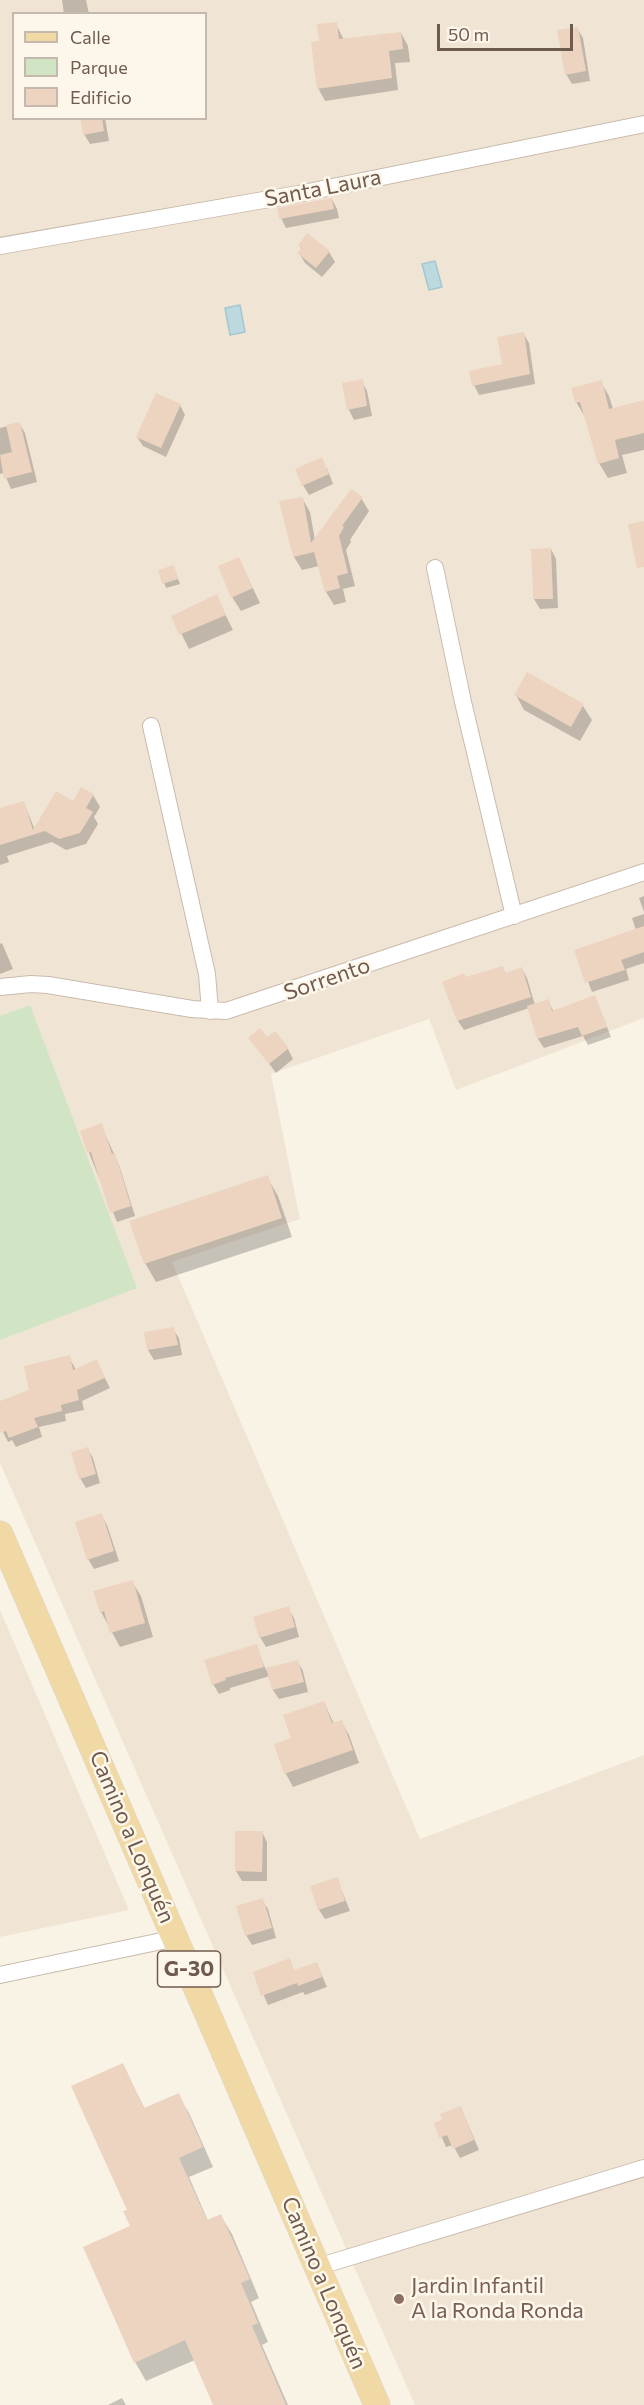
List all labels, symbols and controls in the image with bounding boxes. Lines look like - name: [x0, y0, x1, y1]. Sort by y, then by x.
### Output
- legend: [12, 12, 207, 120]
- scale bar: [440, 12, 576, 50]
- text: 50 m: [448, 23, 489, 45]
- text: Calle: [70, 26, 110, 48]
- text: Parque: [70, 56, 128, 78]
- text: Edificio: [70, 86, 132, 108]
- street label: Santa Laura: [262, 164, 384, 212]
- street label: Sorrento: [280, 952, 374, 1006]
- street label: Camino a Lonquén: [84, 1747, 180, 1927]
- road number: G-30: [158, 1951, 220, 1987]
- street label: Camino a Lonquén: [276, 2193, 372, 2373]
- place label: Jardin Infantil A la Ronda Ronda: [411, 2273, 584, 2324]
- marker: Jardin Infantil A la Ronda Ronda: [392, 2292, 406, 2306]

